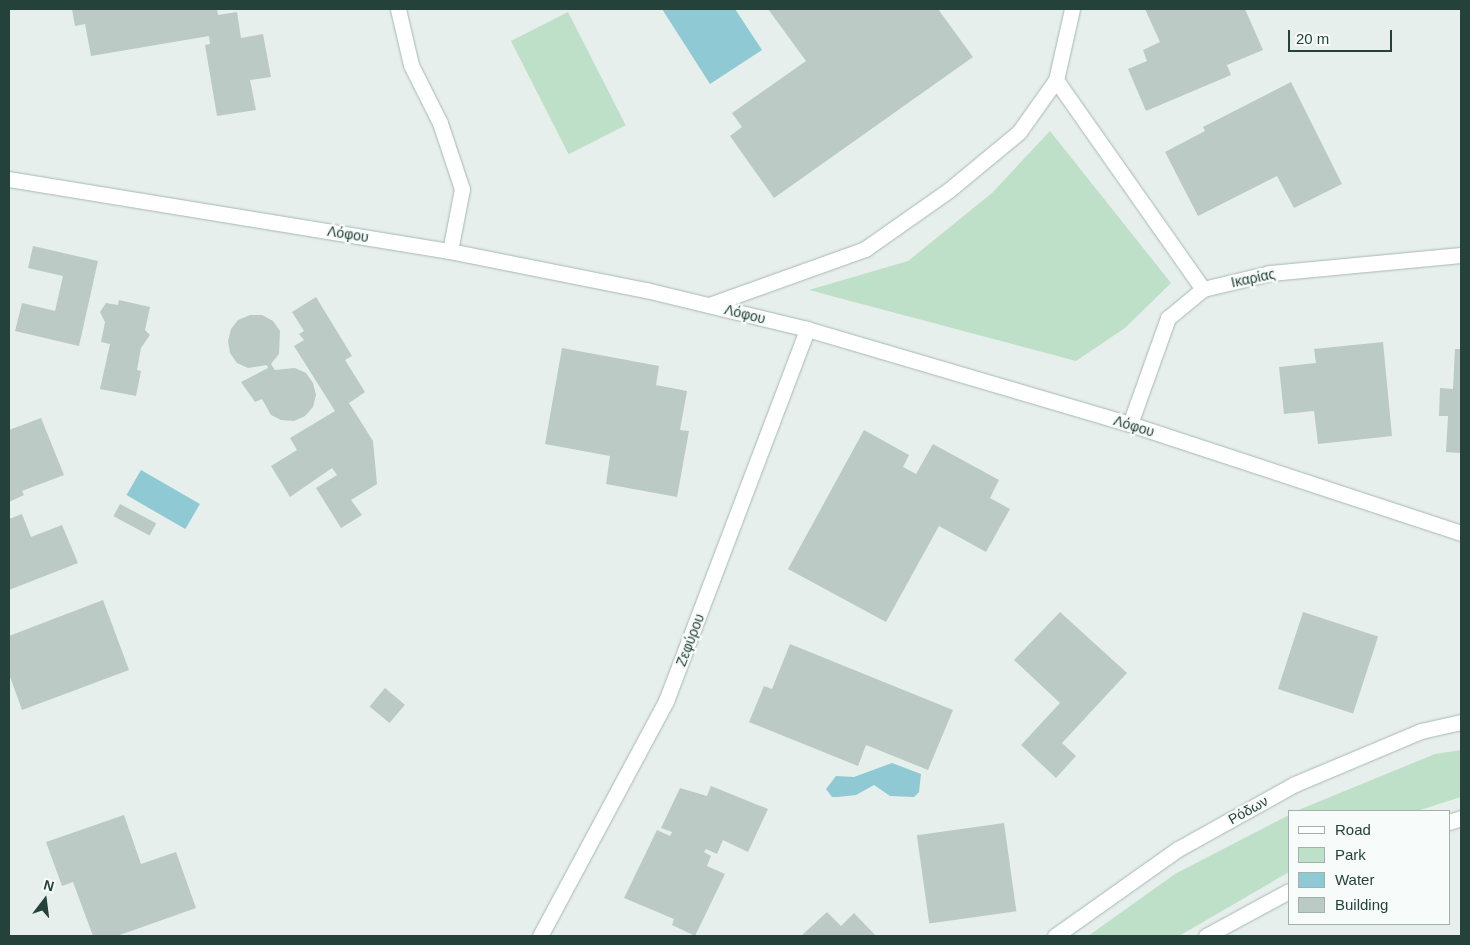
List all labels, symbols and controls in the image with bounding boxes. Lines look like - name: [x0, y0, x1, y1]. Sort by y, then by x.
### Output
- scale bar: [1290, 20, 1394, 52]
- text: 20 m: [1296, 30, 1329, 47]
- street label: Λόφου: [326, 222, 370, 246]
- street label: Ικαρίας: [1229, 265, 1277, 291]
- street label: Λόφου: [723, 301, 767, 327]
- street label: Λόφου: [1112, 412, 1156, 440]
- street label: Ζεφύρου: [672, 611, 708, 669]
- street label: Ρόδων: [1225, 792, 1271, 828]
- legend: [1288, 810, 1450, 925]
- text: Road: [1335, 821, 1371, 838]
- text: Park: [1335, 846, 1366, 863]
- text: Water: [1335, 871, 1374, 888]
- north arrow: [20, 875, 70, 925]
- text: N: [42, 876, 56, 895]
- text: Building: [1335, 896, 1388, 913]

